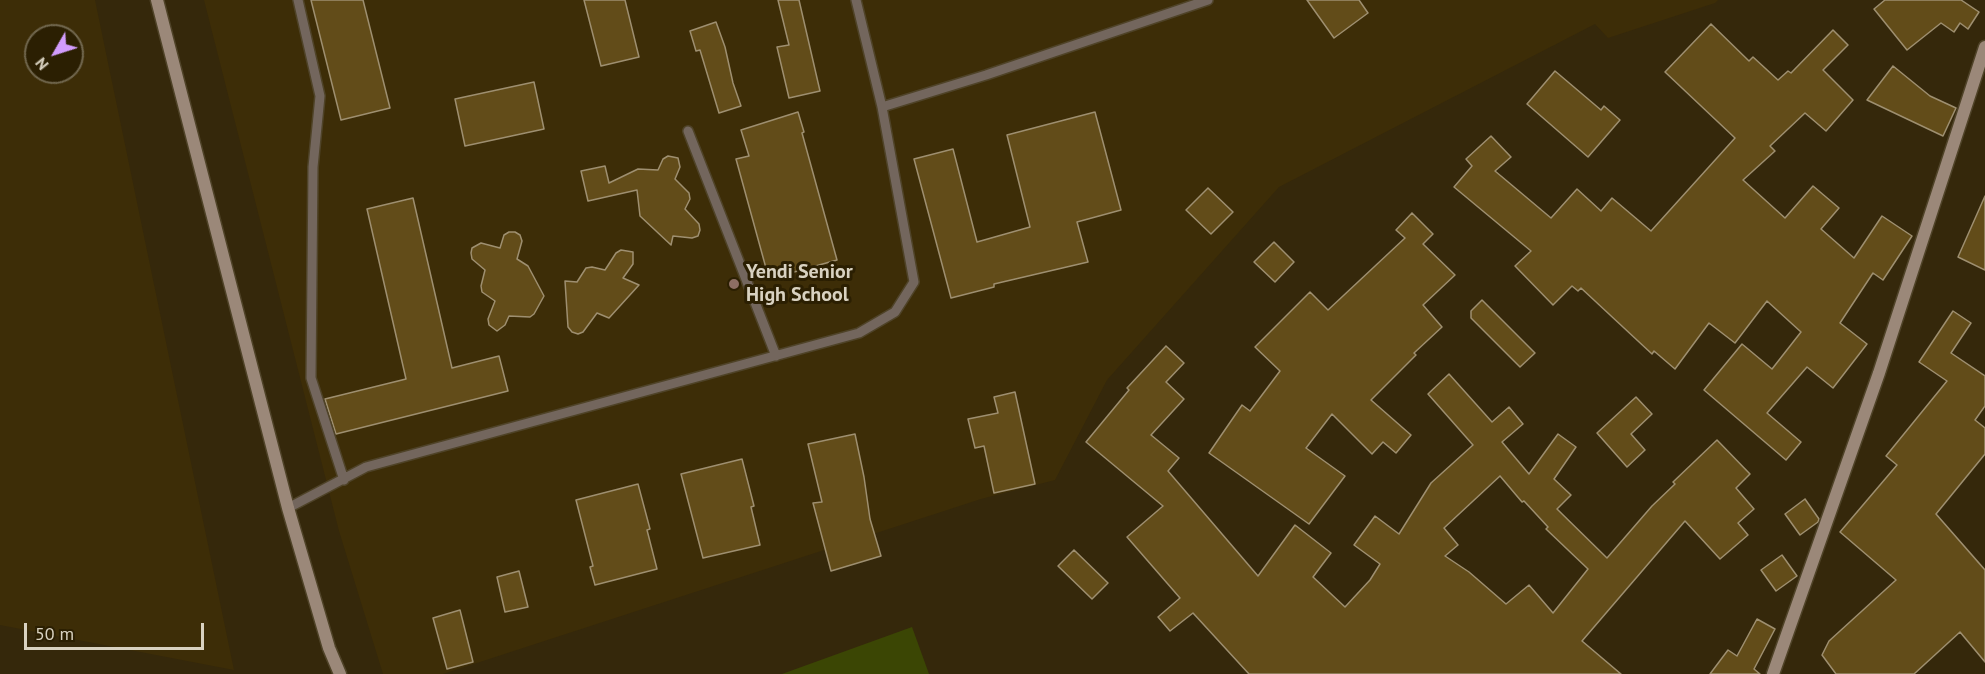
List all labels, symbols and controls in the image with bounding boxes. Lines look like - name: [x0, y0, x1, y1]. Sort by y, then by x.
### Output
- north arrow: [24, 24, 84, 84]
- text: N: [30, 54, 53, 74]
- place label: Yendi Senior High School: [746, 260, 853, 307]
- marker: Yendi Senior High School: [727, 277, 741, 291]
- scale bar: [27, 611, 207, 649]
- text: 50 m: [35, 622, 74, 645]

